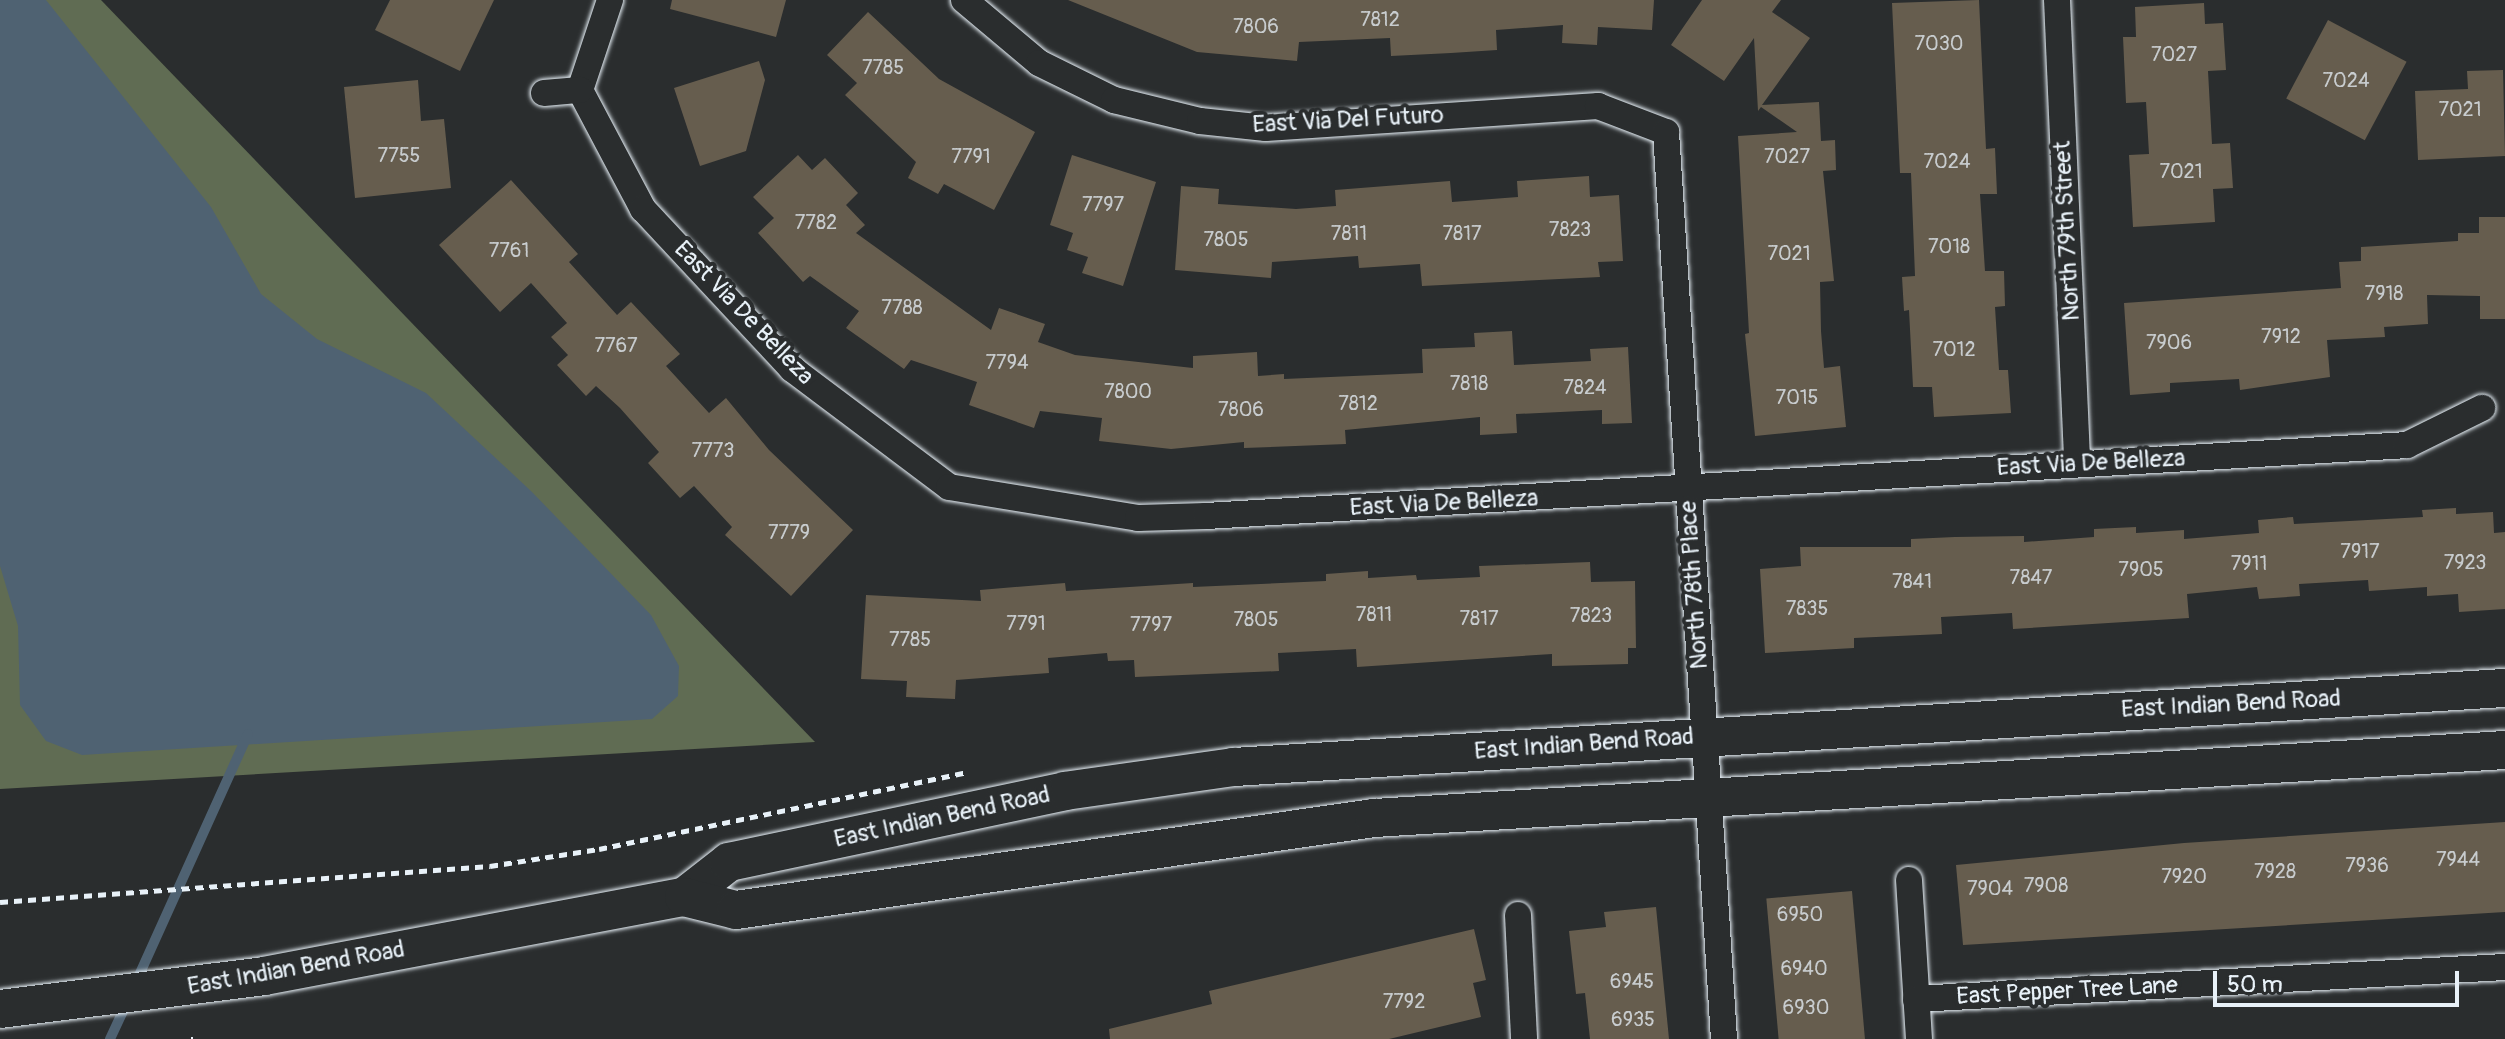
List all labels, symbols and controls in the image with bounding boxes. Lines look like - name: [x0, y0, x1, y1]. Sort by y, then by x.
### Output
- house number: 7812: [1360, 7, 1400, 31]
- house number: 7806: [1233, 14, 1279, 38]
- house number: 7030: [1914, 31, 1964, 55]
- house number: 7027: [2151, 42, 2197, 66]
- house number: 7785: [862, 55, 904, 79]
- house number: 7024: [2322, 68, 2370, 92]
- house number: 7021: [2438, 97, 2482, 121]
- street label: East Via Del Futuro: [1252, 101, 1444, 139]
- street label: North 79th Street: [2048, 140, 2086, 322]
- house number: 7755: [378, 143, 420, 167]
- house number: 7791: [951, 144, 991, 168]
- house number: 7027: [1764, 144, 1810, 168]
- house number: 7024: [1923, 149, 1971, 173]
- house number: 7021: [2159, 159, 2203, 183]
- house number: 7797: [1082, 192, 1124, 216]
- house number: 7782: [795, 210, 837, 234]
- house number: 7823: [1549, 217, 1591, 241]
- house number: 7811: [1331, 221, 1367, 245]
- house number: 7817: [1442, 221, 1482, 245]
- house number: 7805: [1203, 227, 1249, 251]
- house number: 7018: [1928, 234, 1970, 258]
- street label: East Via De Belleza: [668, 235, 820, 391]
- house number: 7761: [489, 238, 529, 262]
- house number: 7021: [1767, 241, 1811, 265]
- house number: 7918: [2365, 281, 2403, 305]
- house number: 7788: [881, 295, 923, 319]
- house number: 7912: [2261, 324, 2301, 348]
- house number: 7906: [2146, 330, 2192, 354]
- house number: 7767: [594, 333, 638, 357]
- house number: 7012: [1932, 337, 1976, 361]
- house number: 7794: [985, 350, 1029, 374]
- house number: 7818: [1450, 371, 1488, 395]
- house number: 7824: [1563, 375, 1607, 399]
- house number: 7800: [1104, 379, 1152, 403]
- house number: 7015: [1776, 385, 1818, 409]
- house number: 7812: [1338, 391, 1378, 415]
- house number: 7806: [1218, 397, 1264, 421]
- house number: 7773: [692, 438, 734, 462]
- street label: East Via De Belleza: [1996, 444, 2186, 482]
- street label: East Via De Belleza: [1349, 484, 1539, 522]
- street label: North 78th Place: [1674, 500, 1714, 670]
- house number: 7779: [768, 520, 810, 544]
- house number: 7917: [2340, 539, 2380, 563]
- house number: 7923: [2444, 550, 2486, 574]
- house number: 7911: [2231, 551, 2267, 575]
- house number: 7905: [2118, 557, 2164, 581]
- house number: 7847: [2010, 565, 2052, 589]
- house number: 7841: [1892, 569, 1932, 593]
- house number: 7835: [1786, 596, 1828, 620]
- house number: 7811: [1356, 602, 1392, 626]
- house number: 7823: [1570, 603, 1612, 627]
- house number: 7817: [1459, 606, 1499, 630]
- house number: 7805: [1233, 607, 1279, 631]
- house number: 7791: [1006, 611, 1046, 635]
- house number: 7797: [1130, 612, 1172, 636]
- house number: 7785: [889, 627, 931, 651]
- street label: East Indian Bend Road: [2120, 684, 2342, 724]
- street label: East Indian Bend Road: [1473, 722, 1695, 766]
- street label: East Indian Bend Road: [831, 780, 1053, 854]
- house number: 7944: [2436, 847, 2480, 871]
- house number: 7936: [2345, 853, 2389, 877]
- house number: 7928: [2254, 859, 2296, 883]
- house number: 7920: [2161, 864, 2207, 888]
- house number: 7908: [2024, 873, 2068, 897]
- house number: 7904: [1967, 876, 2013, 900]
- house number: 6950: [1777, 902, 1823, 926]
- street label: East Indian Bend Road: [185, 935, 407, 1001]
- scale bar: [2217, 955, 2463, 1005]
- house number: 6940: [1780, 956, 1828, 980]
- house number: 6945: [1610, 969, 1654, 993]
- text: 50 m: [2227, 970, 2283, 999]
- street label: East Pepper Tree Lane: [1956, 971, 2178, 1011]
- house number: 7792: [1383, 989, 1425, 1013]
- house number: 6930: [1783, 995, 1829, 1019]
- house number: 6935: [1611, 1007, 1655, 1031]

